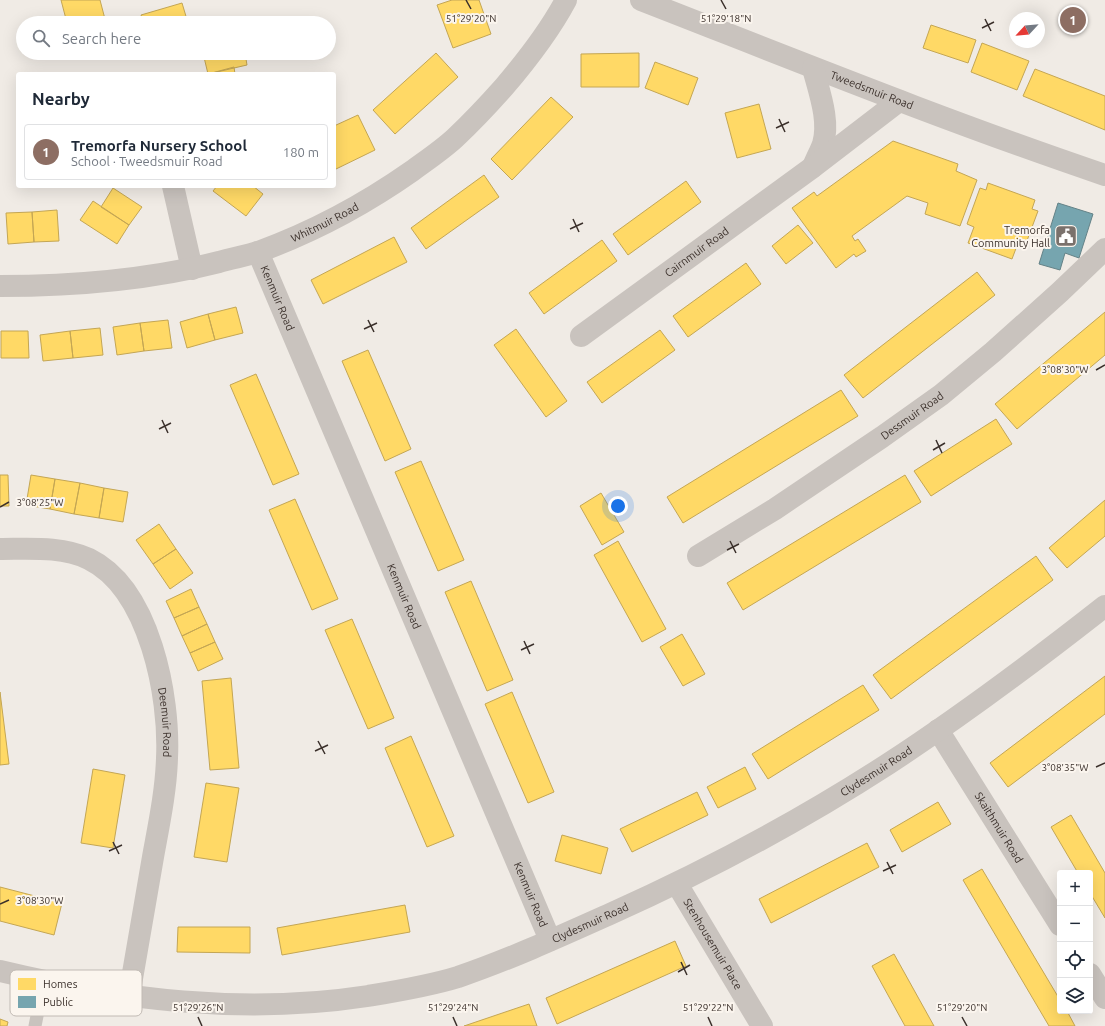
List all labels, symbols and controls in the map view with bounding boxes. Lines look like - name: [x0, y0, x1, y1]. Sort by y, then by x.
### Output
- pin: 1: [1060, 5, 1086, 35]
- north arrow: [1009, 12, 1045, 48]
- text: 51°29'20"N: [446, 13, 496, 24]
- text: 51°29'18"N: [701, 13, 751, 24]
- search box: [16, 16, 336, 60]
- icon: search: [30, 27, 52, 49]
- text: Search here: [62, 30, 141, 47]
- street label: Tweedsmuir Road: [829, 69, 915, 111]
- text: Nearby: [32, 89, 90, 108]
- text: Tremorfa Nursery School: [71, 137, 247, 154]
- text: 1: [42, 145, 50, 159]
- text: 180 m: [283, 145, 319, 159]
- text: School · Tweedsmuir Road: [71, 154, 223, 168]
- street label: Whitmuir Road: [289, 200, 360, 244]
- public building icon: Tremorfa Community Hall: [1053, 223, 1079, 249]
- place label: Tremorfa Community Hall: [971, 224, 1050, 249]
- street label: Cairnmuir Road: [662, 225, 731, 279]
- street label: Kenmuir Road: [258, 264, 297, 332]
- text: 3°08'30"W: [1041, 364, 1089, 375]
- street label: Dessmuir Road: [878, 389, 946, 442]
- your location: [608, 496, 628, 516]
- text: 3°08'25"W: [16, 497, 64, 508]
- street label: Kenmuir Road: [385, 562, 423, 631]
- street label: Deemuir Road: [156, 686, 173, 758]
- street label: Clydesmuir Road: [838, 744, 914, 799]
- text: 3°08'35"W: [1041, 762, 1089, 773]
- street label: Skaithmuir Road: [972, 790, 1026, 865]
- street label: Kenmuir Road: [512, 860, 550, 929]
- map controls: [1057, 870, 1093, 1014]
- button: +: [1057, 870, 1093, 906]
- text: 3°08'30"W: [16, 895, 64, 906]
- street label: Stenhousemuir Place: [681, 896, 745, 992]
- street label: Clydesmuir Road: [550, 900, 630, 945]
- button: −: [1057, 906, 1093, 942]
- button: locate: [1057, 942, 1093, 978]
- legend: [10, 970, 142, 1016]
- text: Homes: [43, 978, 78, 990]
- button: layers: [1057, 978, 1093, 1014]
- text: Public: [43, 996, 73, 1008]
- text: 51°29'26"N: [173, 1002, 223, 1013]
- text: 51°29'24"N: [428, 1002, 478, 1013]
- text: 51°29'22"N: [683, 1002, 733, 1013]
- text: 51°29'20"N: [937, 1002, 987, 1013]

